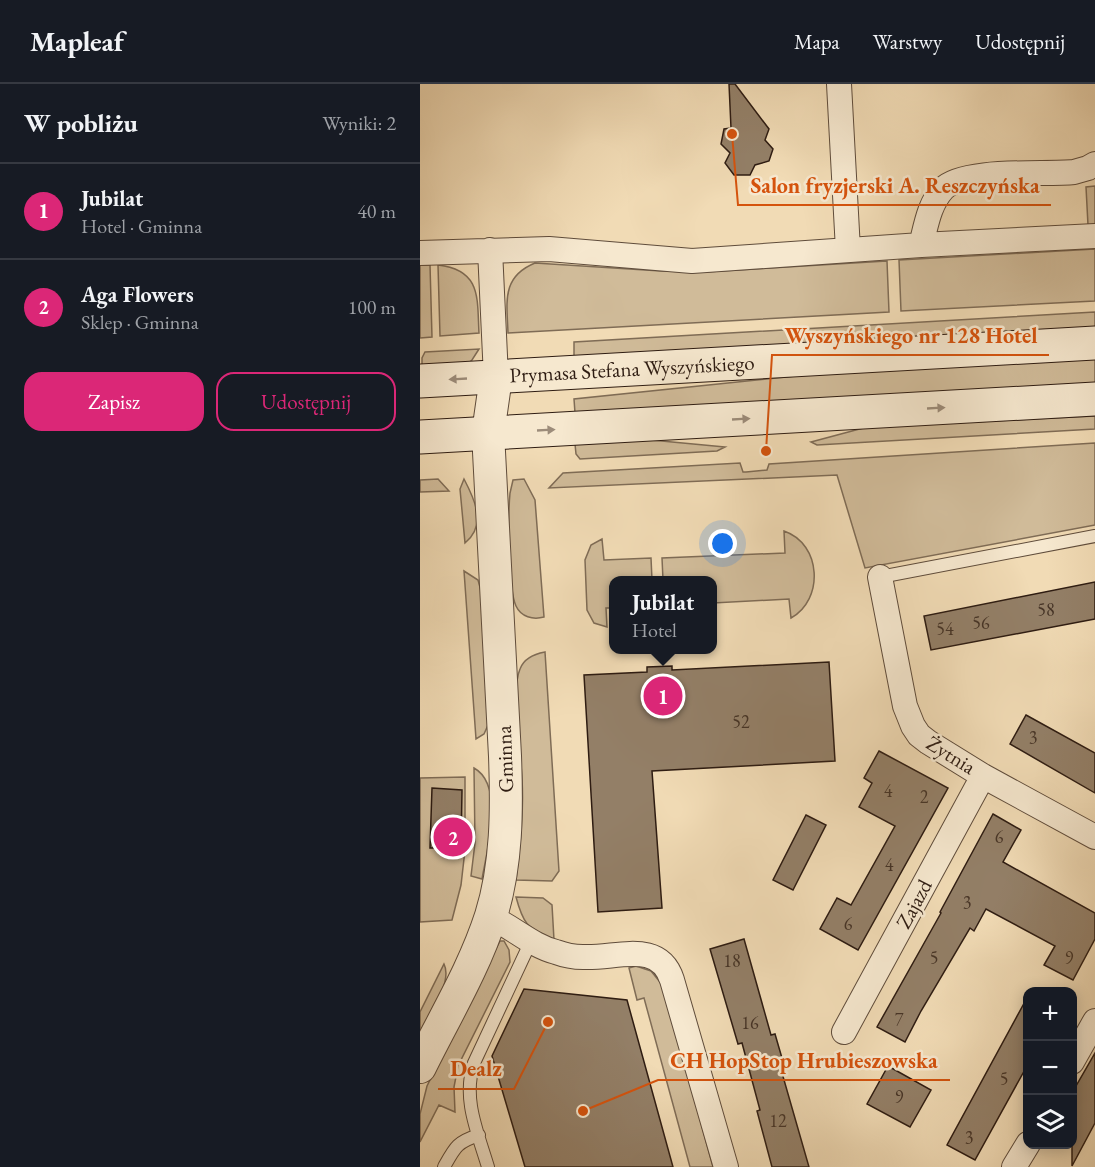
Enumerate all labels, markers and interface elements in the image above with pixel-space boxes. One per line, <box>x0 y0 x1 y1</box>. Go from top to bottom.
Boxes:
text: Mapleaf <box>30 23 124 59</box>
text: Mapa <box>794 28 840 55</box>
text: Warstwy <box>873 28 942 55</box>
text: Udostępnij <box>975 28 1065 55</box>
text: W pobliżu <box>24 106 138 140</box>
text: Wyniki: 2 <box>323 110 396 136</box>
callout: Salon fryzjerski A. Reszczyńska <box>738 165 1051 205</box>
text: Salon fryzjerski A. Reszczyńska <box>750 171 1040 200</box>
text: Jubilat <box>81 184 143 213</box>
text: 1 <box>38 198 49 224</box>
text: 40 m <box>357 198 396 224</box>
text: Hotel · Gminna <box>81 213 202 239</box>
text: Aga Flowers <box>81 280 194 309</box>
text: 2 <box>38 294 49 320</box>
text: 100 m <box>348 294 396 320</box>
text: Sklep · Gminna <box>81 309 199 335</box>
callout: Wyszyńskiego nr 128 Hotel <box>772 315 1049 355</box>
text: Wyszyńskiego nr 128 Hotel <box>784 321 1038 350</box>
street label: Prymasa Stefana Wyszyńskiego <box>509 349 755 388</box>
button: Zapisz <box>24 372 204 431</box>
button: Udostępnij <box>216 372 396 431</box>
one-way arrow <box>449 374 468 384</box>
one-way arrow <box>926 404 945 413</box>
one-way arrow <box>731 415 750 424</box>
one-way arrow <box>537 426 556 435</box>
your location <box>708 529 737 558</box>
popup <box>609 576 717 654</box>
text: Jubilat <box>632 588 694 617</box>
house number: 58 <box>1037 598 1055 621</box>
house number: 56 <box>972 611 990 634</box>
text: Hotel <box>632 617 677 643</box>
house number: 54 <box>936 617 954 640</box>
pin: 1 <box>644 674 682 718</box>
house number: 52 <box>732 710 750 733</box>
street label: Gminna <box>490 724 519 793</box>
house number: 3 <box>1029 726 1037 749</box>
street label: Żytnia <box>922 729 981 780</box>
house number: 4 <box>884 779 893 802</box>
house number: 2 <box>920 785 929 808</box>
pin: 2 <box>434 814 472 860</box>
house number: 6 <box>995 825 1004 848</box>
house number: 4 <box>885 853 894 876</box>
street label: Zajazd <box>889 874 938 933</box>
house number: 3 <box>963 891 971 914</box>
house number: 6 <box>844 912 853 935</box>
house number: 5 <box>930 946 938 969</box>
house number: 9 <box>1065 946 1074 969</box>
house number: 18 <box>723 949 741 972</box>
map controls <box>1023 987 1077 1149</box>
button: + <box>1023 987 1077 1041</box>
house number: 7 <box>895 1008 904 1031</box>
house number: 16 <box>741 1011 759 1034</box>
callout: CH HopStop Hrubieszowska <box>658 1040 950 1080</box>
button: − <box>1023 1041 1077 1095</box>
text: CH HopStop Hrubieszowska <box>670 1046 938 1075</box>
callout: Dealz <box>438 1049 514 1089</box>
text: Dealz <box>450 1054 502 1083</box>
house number: 5 <box>1000 1067 1008 1090</box>
house number: 9 <box>895 1085 904 1108</box>
button: layers <box>1023 1095 1077 1149</box>
house number: 12 <box>769 1109 787 1132</box>
house number: 3 <box>965 1126 973 1149</box>

